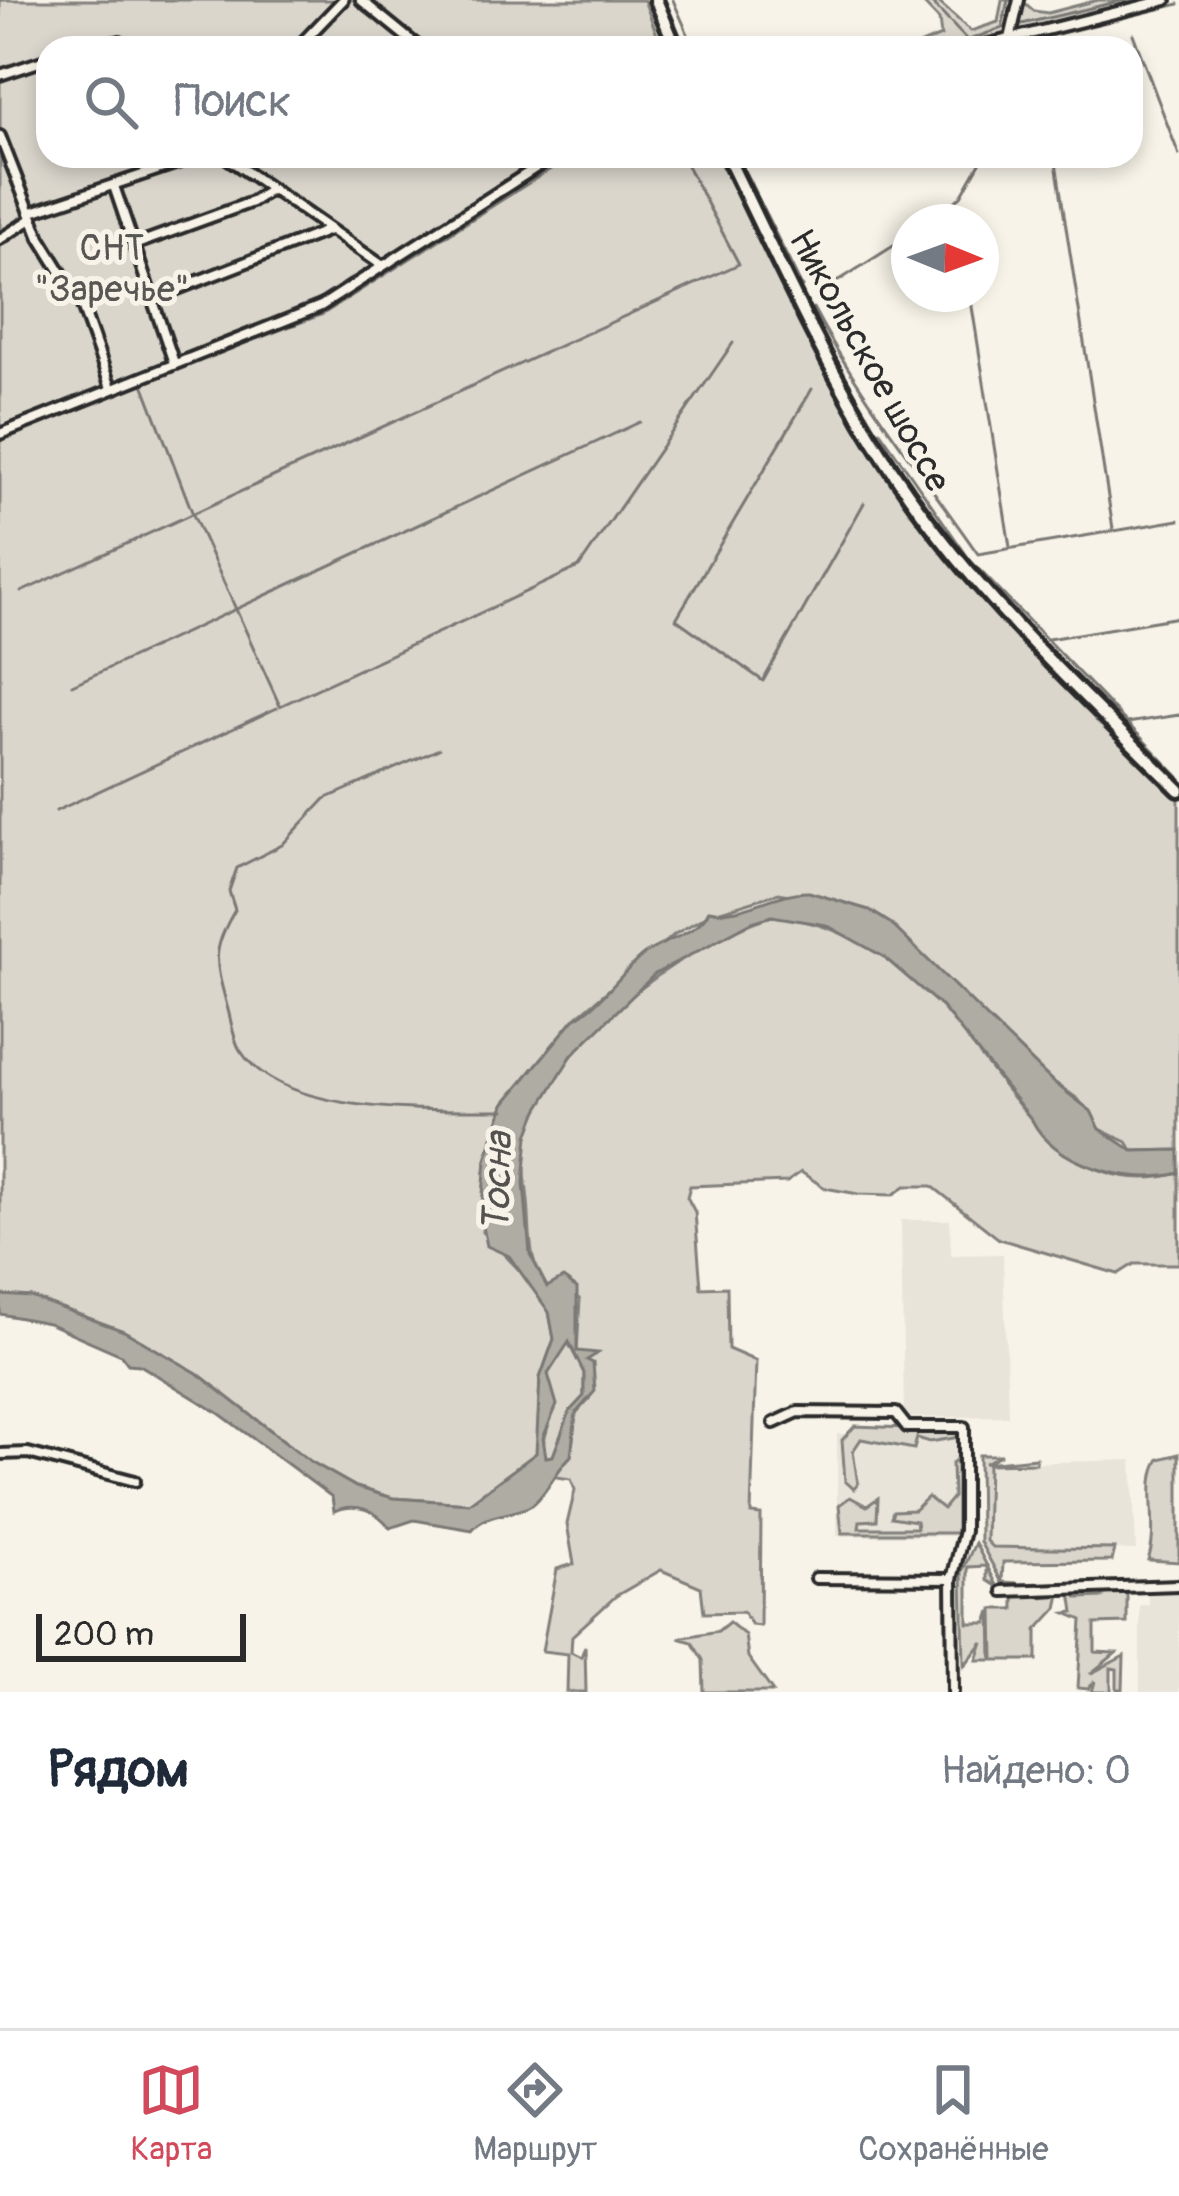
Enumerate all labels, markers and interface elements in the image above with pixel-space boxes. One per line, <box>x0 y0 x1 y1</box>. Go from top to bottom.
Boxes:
search box <box>36 36 1143 168</box>
icon: search <box>78 69 144 135</box>
text: Поиск <box>174 74 291 130</box>
north arrow <box>891 204 999 312</box>
street label: Никольское шоссе <box>779 222 961 500</box>
park label: СНТ "Заречье" <box>35 226 189 312</box>
water label: Тосна <box>471 1129 524 1233</box>
scale bar <box>36 1608 246 1661</box>
text: 200 m <box>54 1614 154 1655</box>
text: Рядом <box>48 1738 189 1802</box>
text: Найдено: 0 <box>941 1746 1131 1795</box>
tab: Карта <box>130 2057 212 2170</box>
tab: Маршрут <box>473 2057 597 2170</box>
tab: Сохранённые <box>858 2057 1049 2170</box>

